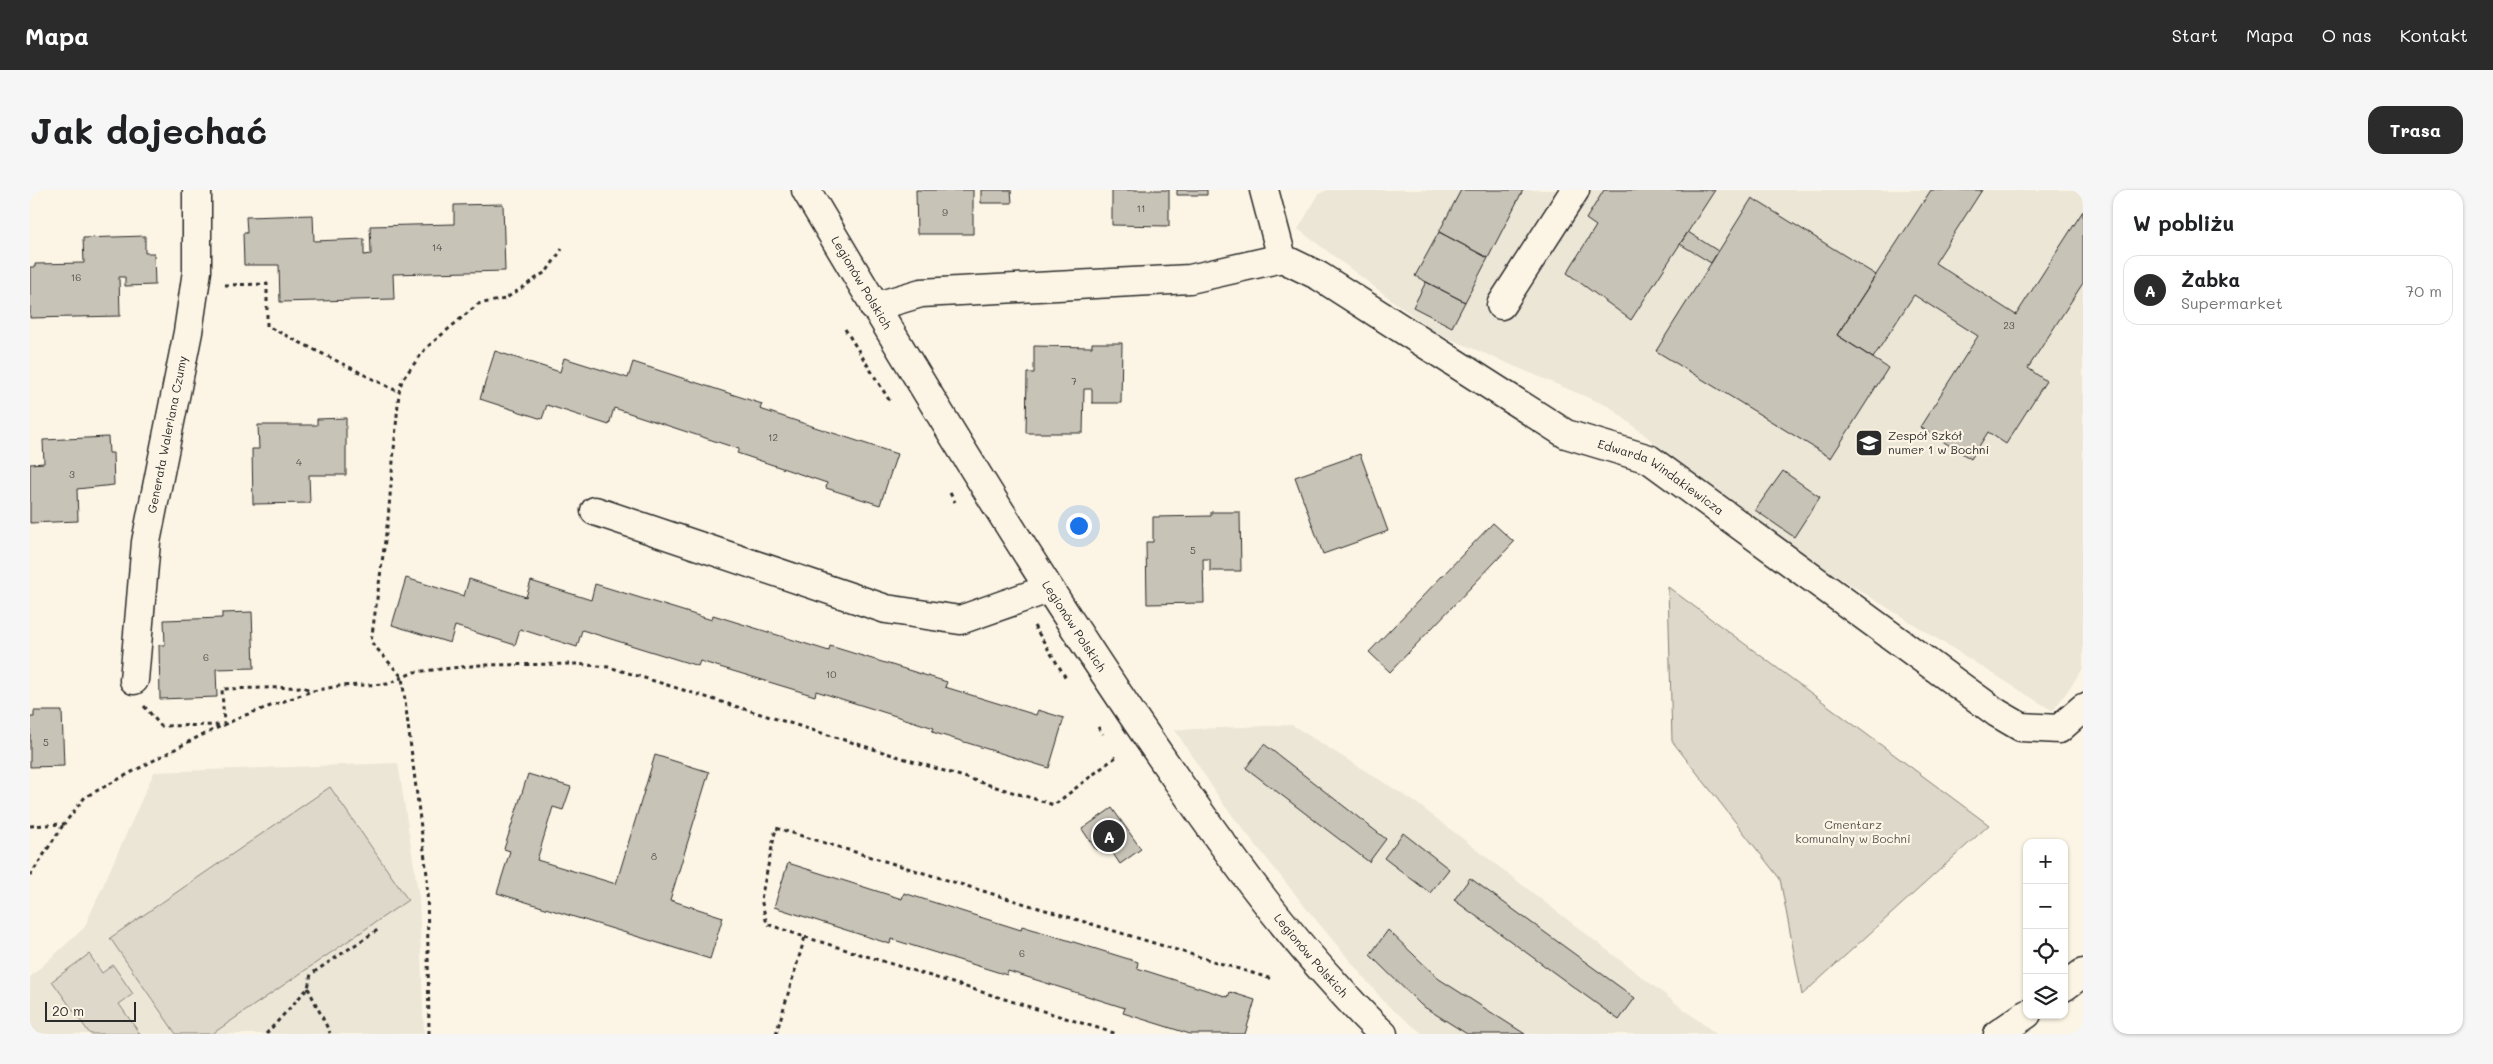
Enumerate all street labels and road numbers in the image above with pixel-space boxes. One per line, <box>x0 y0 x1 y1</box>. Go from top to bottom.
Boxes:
street label: Legionów Polskich <box>828 233 896 332</box>
street label: Generała Waleriana Czumy <box>143 354 190 515</box>
street label: Edwarda Windakiewicza <box>1596 435 1727 518</box>
street label: Legionów Polskich <box>1039 577 1110 675</box>
street label: Legionów Polskich <box>1271 910 1352 1001</box>

